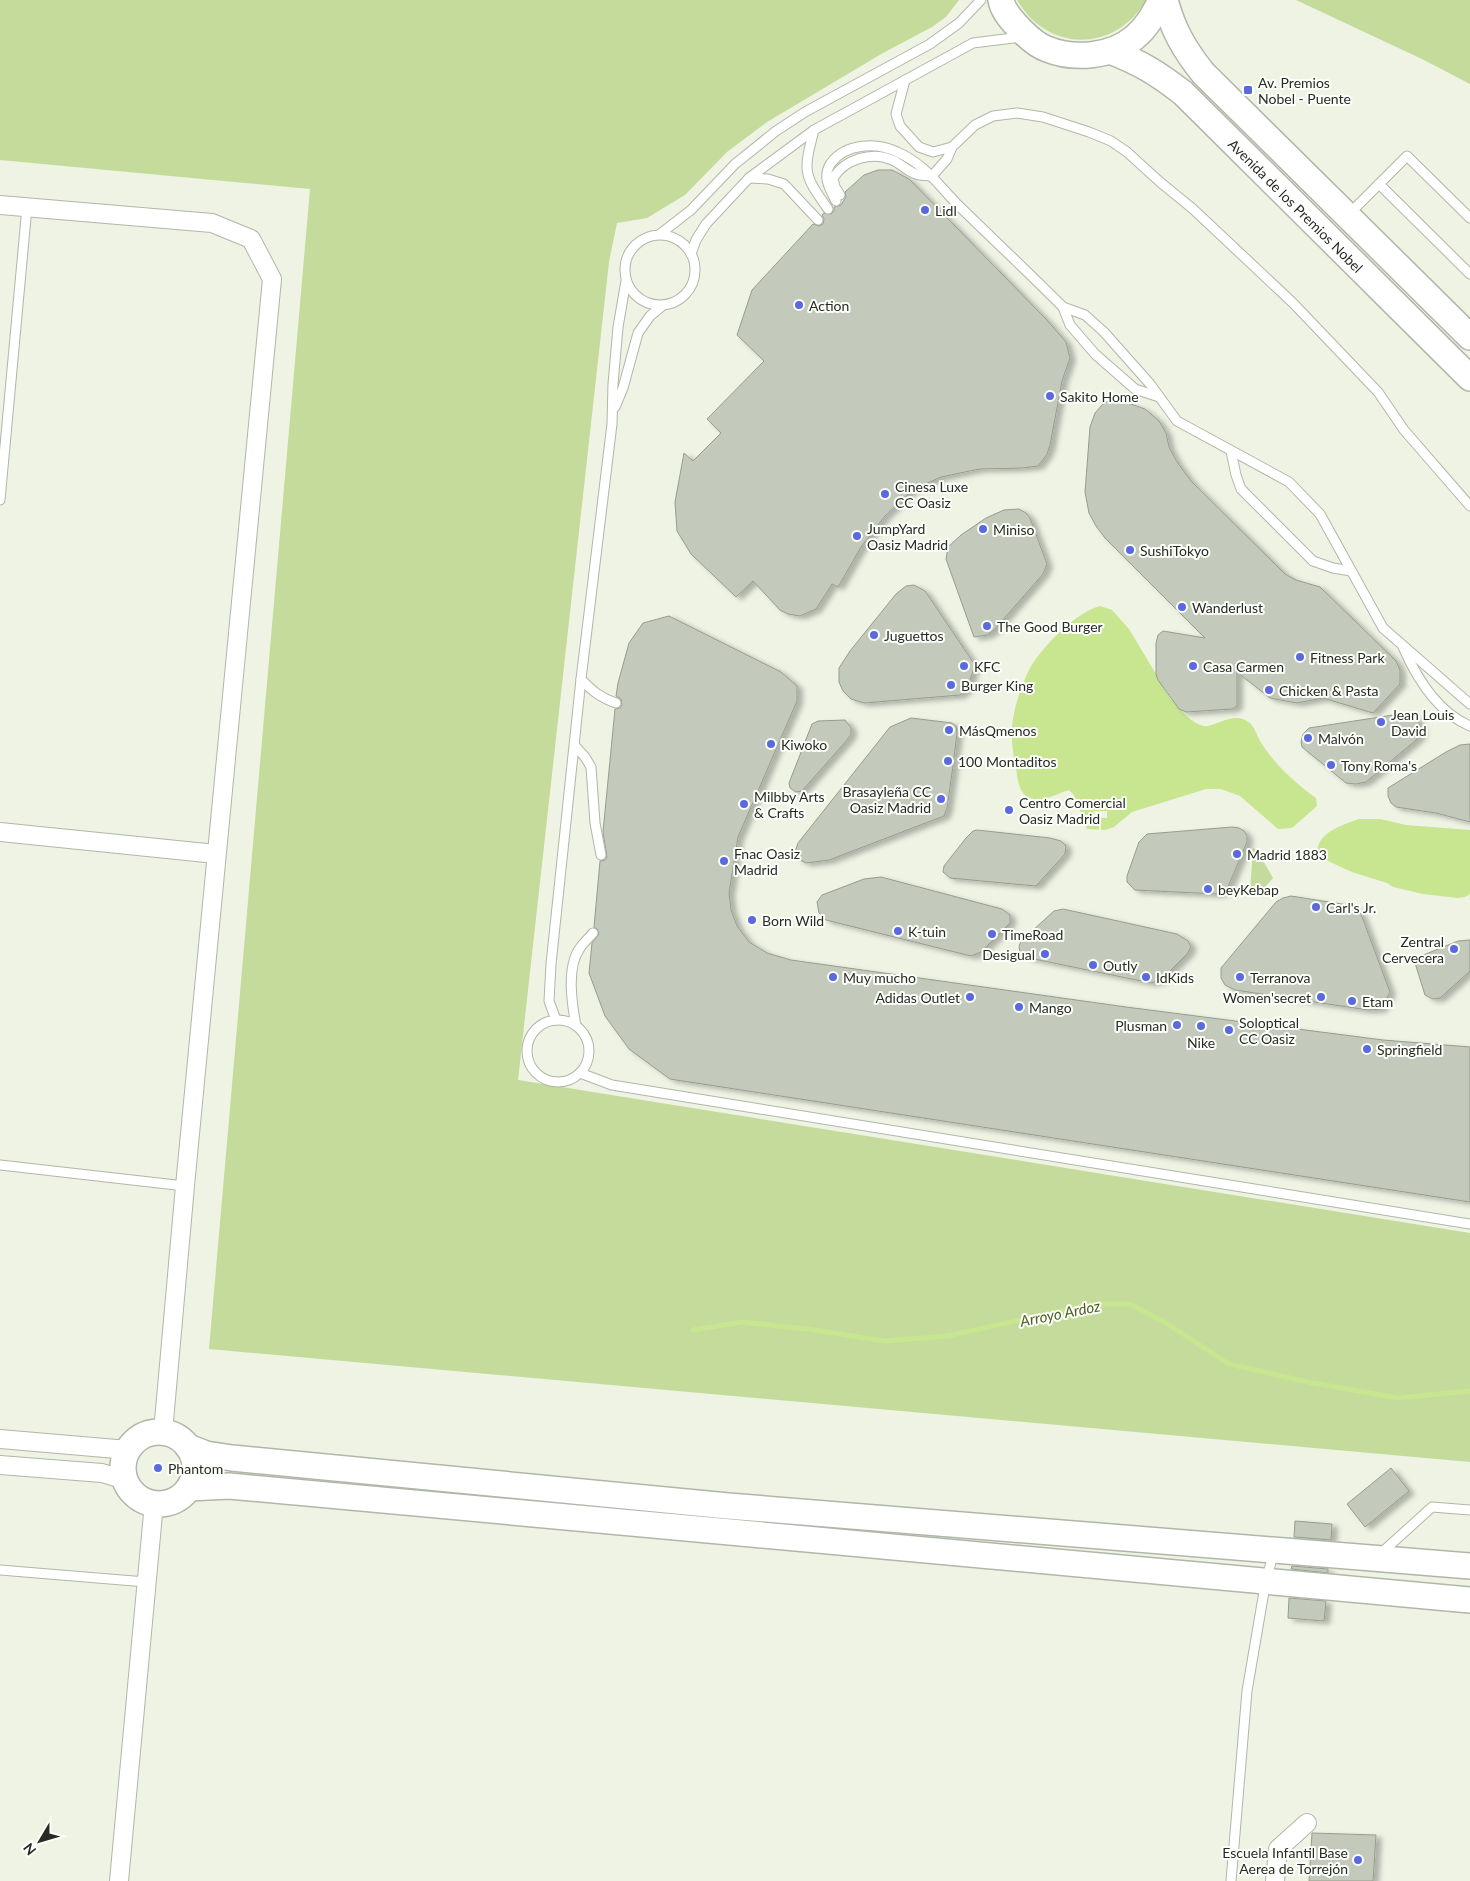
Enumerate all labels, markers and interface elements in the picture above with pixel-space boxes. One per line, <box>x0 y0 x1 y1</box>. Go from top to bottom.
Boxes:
place label: Av. Premios Nobel - Puente <box>1258 74 1351 107</box>
marker: Av. Premios Nobel - Puente <box>1242 84 1254 96</box>
street label: Avenida de los Premios Nobel <box>1225 135 1367 276</box>
place label: Lidl <box>935 202 957 219</box>
marker: Lidl <box>919 204 931 216</box>
place label: Action <box>809 297 849 314</box>
marker: Action <box>793 299 805 311</box>
place label: Sakito Home <box>1060 388 1139 405</box>
marker: Sakito Home <box>1044 390 1056 402</box>
place label: Cinesa Luxe CC Oasiz <box>895 478 968 511</box>
marker: Cinesa Luxe CC Oasiz <box>879 488 891 500</box>
place label: JumpYard Oasiz Madrid <box>867 520 948 553</box>
place label: Miniso <box>993 521 1034 538</box>
marker: Miniso <box>977 523 989 535</box>
marker: JumpYard Oasiz Madrid <box>851 530 863 542</box>
place label: SushiTokyo <box>1140 542 1209 559</box>
marker: SushiTokyo <box>1124 544 1136 556</box>
place label: Wanderlust <box>1192 599 1263 616</box>
marker: Wanderlust <box>1176 601 1188 613</box>
place label: The Good Burger <box>997 618 1103 635</box>
marker: The Good Burger <box>981 620 993 632</box>
place label: Juguettos <box>884 627 943 644</box>
marker: Juguettos <box>868 629 880 641</box>
place label: Fitness Park <box>1310 649 1385 666</box>
marker: Fitness Park <box>1294 651 1306 663</box>
place label: KFC <box>974 658 1001 675</box>
place label: Casa Carmen <box>1203 658 1284 675</box>
marker: KFC <box>958 660 970 672</box>
marker: Casa Carmen <box>1187 660 1199 672</box>
place label: Burger King <box>961 677 1033 694</box>
marker: Burger King <box>945 679 957 691</box>
place label: Chicken & Pasta <box>1279 682 1378 699</box>
marker: Chicken & Pasta <box>1263 684 1275 696</box>
place label: Jean Louis David <box>1391 706 1454 739</box>
marker: Jean Louis David <box>1375 716 1387 728</box>
place label: MásQmenos <box>959 722 1036 739</box>
marker: MásQmenos <box>943 724 955 736</box>
place label: Malvón <box>1318 730 1364 747</box>
marker: Malvón <box>1302 732 1314 744</box>
place label: Kiwoko <box>781 736 827 753</box>
marker: Kiwoko <box>765 738 777 750</box>
place label: 100 Montaditos <box>958 753 1057 770</box>
marker: 100 Montaditos <box>942 755 954 767</box>
place label: Tony Roma's <box>1341 757 1417 774</box>
marker: Tony Roma's <box>1325 759 1337 771</box>
place label: Brasayleña CC Oasiz Madrid <box>843 783 932 816</box>
place label: Milbby Arts & Crafts <box>754 788 825 821</box>
marker: Brasayleña CC Oasiz Madrid <box>935 793 947 805</box>
place label: Centro Comercial Oasiz Madrid <box>1019 794 1126 827</box>
marker: Milbby Arts & Crafts <box>738 798 750 810</box>
marker: Centro Comercial Oasiz Madrid <box>1003 804 1015 816</box>
place label: Fnac Oasiz Madrid <box>734 845 800 878</box>
place label: Madrid 1883 <box>1247 846 1327 863</box>
marker: Madrid 1883 <box>1231 848 1243 860</box>
marker: Fnac Oasiz Madrid <box>718 855 730 867</box>
place label: beyKebap <box>1218 881 1279 898</box>
marker: beyKebap <box>1202 883 1214 895</box>
place label: Carl's Jr. <box>1326 899 1376 916</box>
marker: Carl's Jr. <box>1310 901 1322 913</box>
place label: Born Wild <box>762 912 824 929</box>
marker: Born Wild <box>746 914 758 926</box>
place label: K-tuin <box>908 923 946 940</box>
marker: K-tuin <box>892 925 904 937</box>
place label: TimeRoad <box>1002 926 1063 943</box>
marker: TimeRoad <box>986 928 998 940</box>
place label: Zentral Cervecera <box>1382 933 1444 966</box>
marker: Zentral Cervecera <box>1448 943 1460 955</box>
place label: Desigual <box>982 946 1035 963</box>
marker: Desigual <box>1039 948 1051 960</box>
place label: Outly <box>1103 957 1138 974</box>
marker: Outly <box>1087 959 1099 971</box>
place label: Muy mucho <box>843 969 916 986</box>
place label: IdKids <box>1156 969 1194 986</box>
place label: Terranova <box>1250 969 1311 986</box>
marker: Muy mucho <box>827 971 839 983</box>
marker: IdKids <box>1140 971 1152 983</box>
marker: Terranova <box>1234 971 1246 983</box>
place label: Adidas Outlet <box>875 989 960 1006</box>
place label: Women'secret <box>1223 989 1311 1006</box>
marker: Adidas Outlet <box>964 991 976 1003</box>
marker: Women'secret <box>1315 991 1327 1003</box>
place label: Etam <box>1362 993 1393 1010</box>
marker: Etam <box>1346 995 1358 1007</box>
place label: Mango <box>1029 999 1072 1016</box>
marker: Mango <box>1013 1001 1025 1013</box>
place label: Soloptical CC Oasiz <box>1239 1014 1299 1047</box>
place label: Plusman <box>1115 1017 1167 1034</box>
marker: Plusman <box>1171 1019 1183 1031</box>
marker: Nike <box>1195 1020 1207 1032</box>
marker: Soloptical CC Oasiz <box>1223 1024 1235 1036</box>
place label: Nike <box>1187 1034 1215 1051</box>
place label: Springfield <box>1377 1041 1442 1058</box>
marker: Springfield <box>1361 1043 1373 1055</box>
water label: Arroyo Ardoz <box>1017 1296 1102 1330</box>
place label: Phantom <box>168 1460 223 1477</box>
marker: Phantom <box>152 1462 164 1474</box>
north arrow <box>15 1816 65 1866</box>
text: N <box>19 1840 39 1859</box>
place label: Escuela Infantil Base Aerea de Torrejón <box>1222 1844 1348 1877</box>
marker: Escuela Infantil Base Aerea de Torrejón <box>1352 1854 1364 1866</box>

